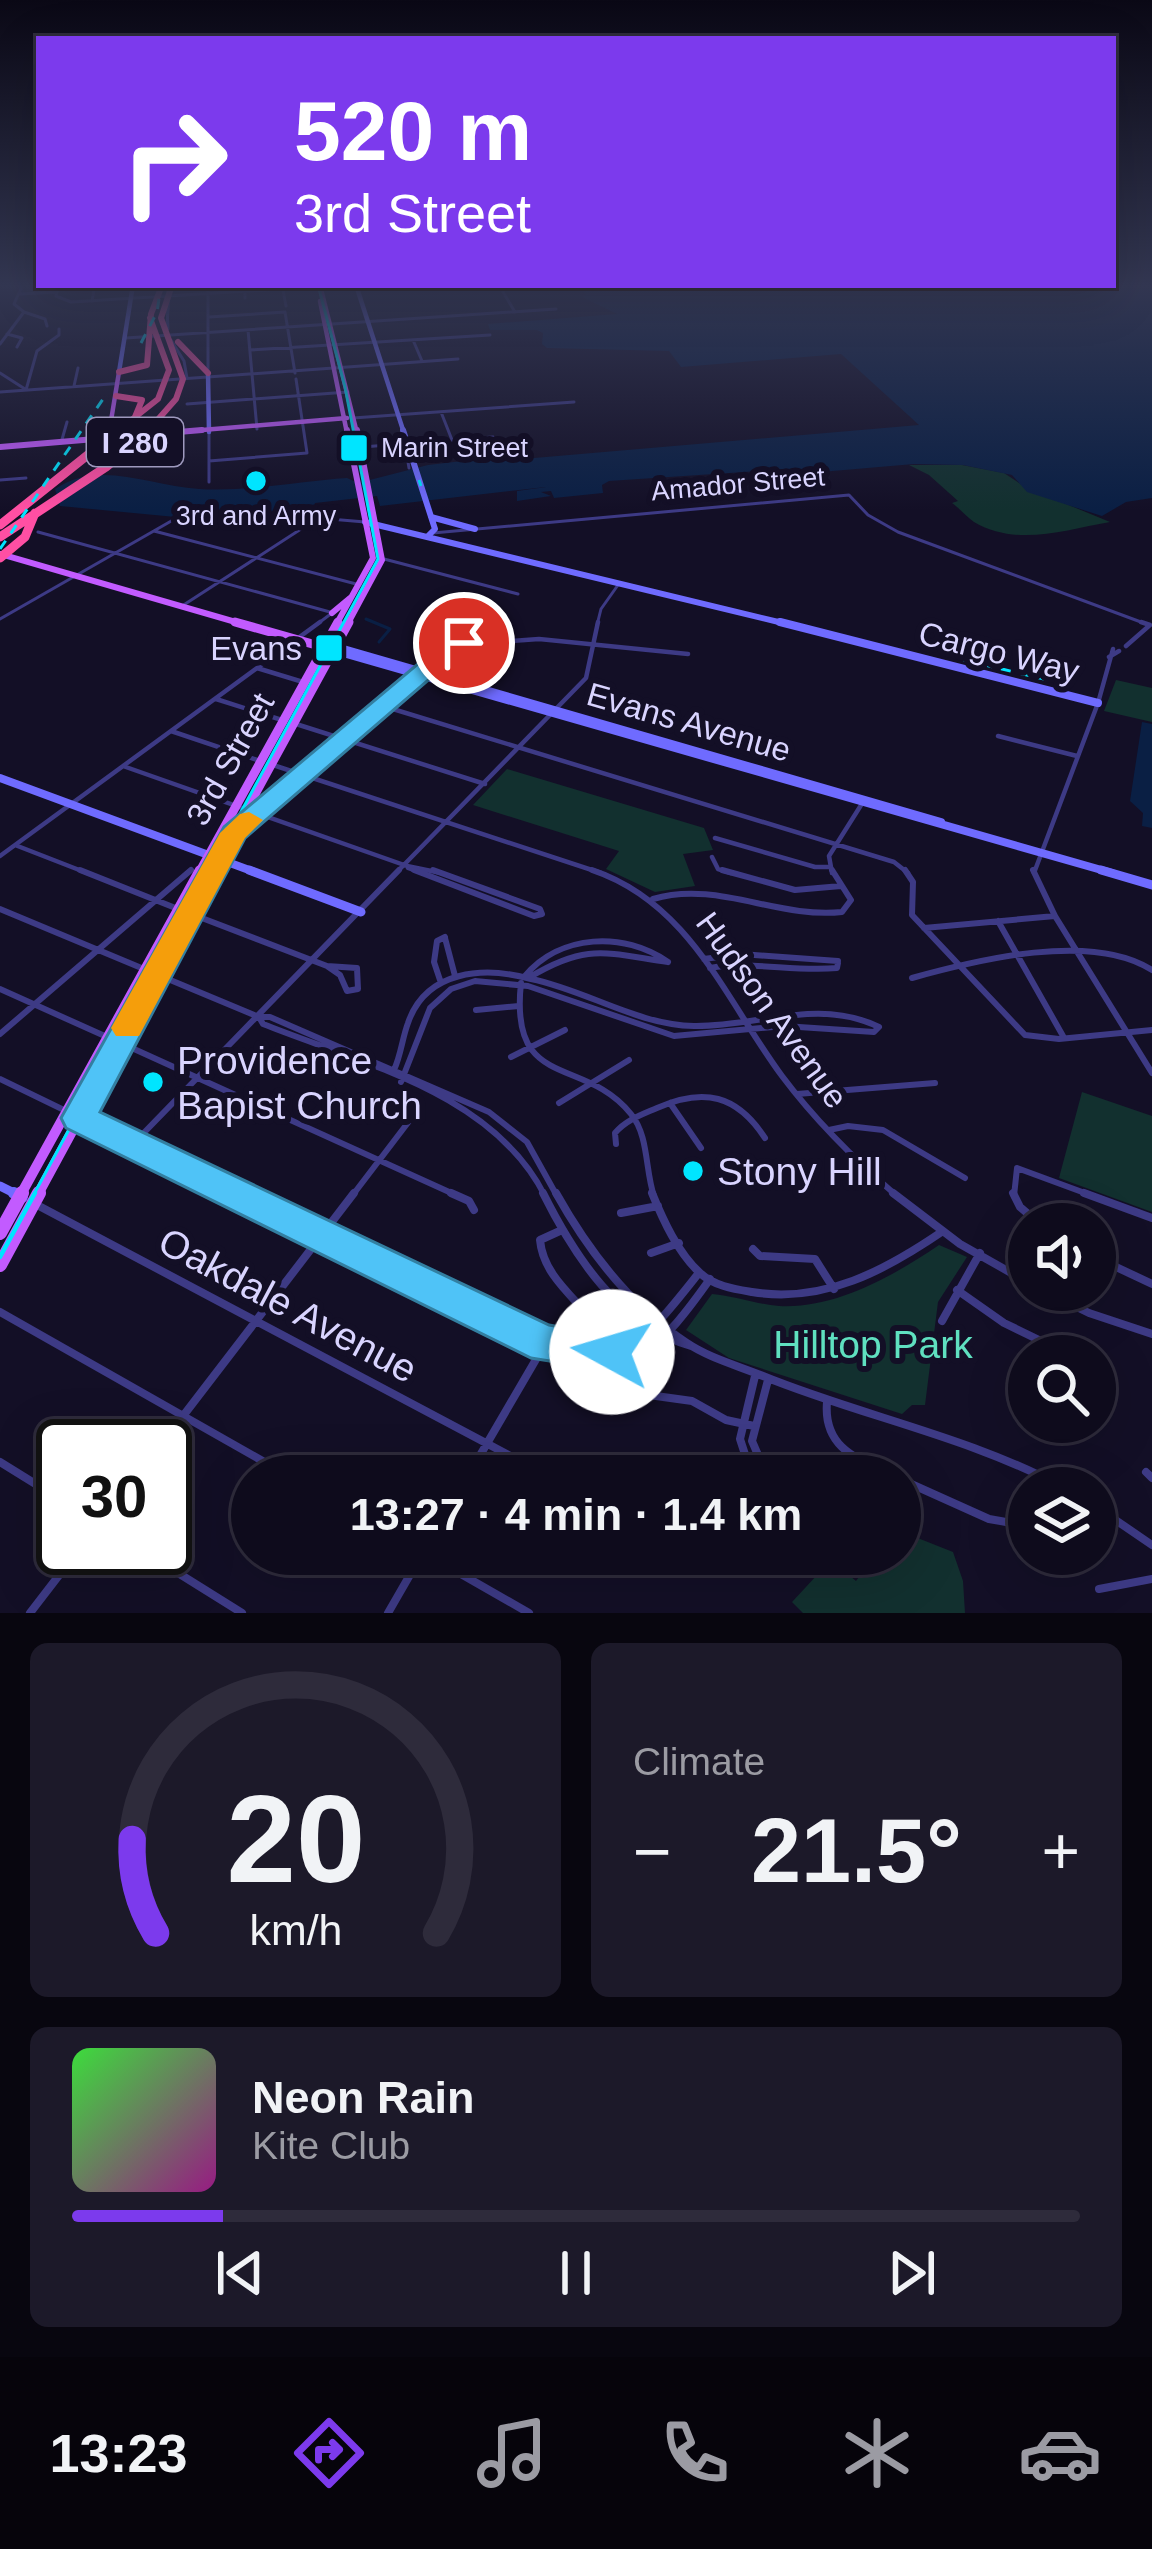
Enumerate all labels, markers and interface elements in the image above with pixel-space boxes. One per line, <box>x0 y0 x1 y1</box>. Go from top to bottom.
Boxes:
icon: right <box>96 84 252 240</box>
text: 520 m <box>294 84 532 178</box>
text: 3rd Street <box>294 183 531 243</box>
road number: I 280 <box>87 418 183 466</box>
marker: Marin Street <box>338 432 370 464</box>
place label: Marin Street <box>381 433 529 463</box>
street label: Amador Street <box>650 461 827 507</box>
marker: 3rd and Army <box>243 468 269 494</box>
place label: 3rd and Army <box>176 501 337 531</box>
pin <box>413 592 515 694</box>
icon: arrive <box>431 610 497 676</box>
street label: Cargo Way <box>915 614 1083 690</box>
place label: Evans <box>210 630 302 667</box>
marker: Evans <box>313 632 345 664</box>
street label: Evans Avenue <box>583 675 795 769</box>
street label: 3rd Street <box>179 687 281 831</box>
street label: Hudson Avenue <box>689 905 855 1115</box>
place label: Providence Bapist Church <box>177 1039 422 1127</box>
marker: Providence Bapist Church <box>140 1069 166 1095</box>
place label: Stony Hill <box>717 1150 882 1193</box>
marker: Stony Hill <box>680 1158 706 1184</box>
map controls <box>1008 1203 1116 1575</box>
button: sound <box>1008 1203 1116 1311</box>
street label: Oakdale Avenue <box>152 1219 424 1391</box>
position arrow <box>549 1289 675 1415</box>
park label: Hilltop Park <box>773 1323 973 1366</box>
button: search <box>1008 1335 1116 1443</box>
speed limit sign: 30 <box>36 1419 192 1575</box>
button: layers <box>1008 1467 1116 1575</box>
text: 13:27 · 4 min · 1.4 km <box>350 1489 802 1540</box>
text: Climate <box>633 1740 765 1783</box>
text: 20 <box>226 1769 365 1908</box>
text: 21.5° <box>751 1801 962 1901</box>
text: − <box>633 1814 672 1888</box>
text: + <box>1041 1814 1080 1888</box>
text: km/h <box>249 1906 342 1954</box>
text: Neon Rain <box>252 2072 475 2123</box>
text: Kite Club <box>252 2124 410 2167</box>
icon: previous <box>207 2240 273 2306</box>
icon: pause <box>543 2240 609 2306</box>
icon: next <box>879 2240 945 2306</box>
icon: directions <box>287 2411 371 2495</box>
icon: music <box>470 2411 554 2495</box>
icon: phone <box>653 2411 737 2495</box>
icon: climate <box>835 2411 919 2495</box>
icon: car <box>1018 2411 1102 2495</box>
text: 13:23 <box>49 2423 188 2483</box>

